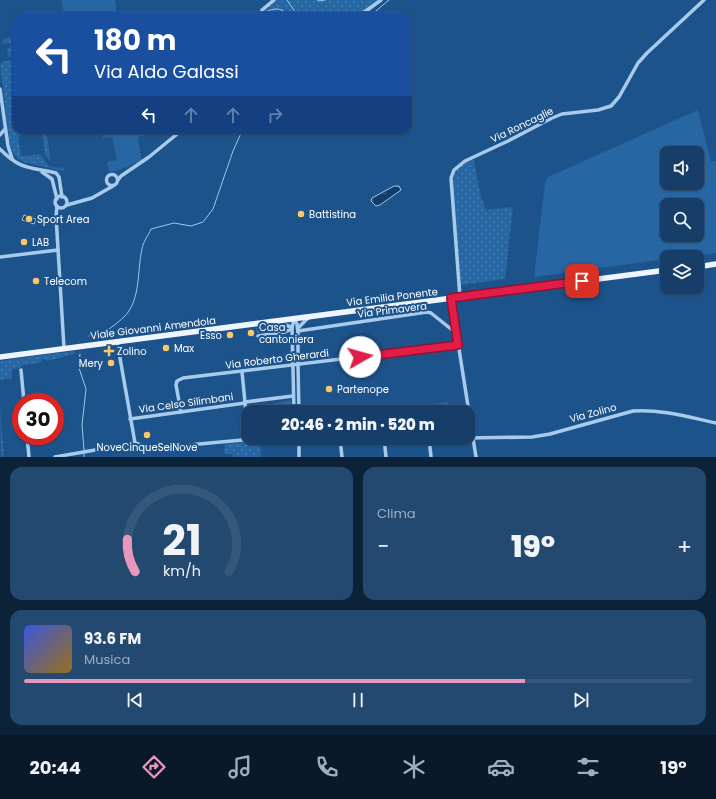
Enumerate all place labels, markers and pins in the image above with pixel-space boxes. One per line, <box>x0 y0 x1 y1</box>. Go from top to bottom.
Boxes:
place label: Battistina <box>309 207 356 222</box>
marker: Battistina <box>296 209 306 219</box>
place label: Sport Area <box>37 212 90 227</box>
marker: Sport Area <box>24 214 34 224</box>
place label: LAB <box>32 235 49 250</box>
marker: LAB <box>19 237 29 247</box>
pin <box>565 264 599 298</box>
place label: Telecom <box>44 274 87 289</box>
marker: Telecom <box>31 276 41 286</box>
place label: Casa cantoniera <box>259 320 314 347</box>
place label: Esso <box>200 328 222 343</box>
marker: Casa cantoniera <box>246 328 256 338</box>
marker: Esso <box>225 330 235 340</box>
place label: Max <box>174 341 194 356</box>
marker: Max <box>161 343 171 353</box>
place label: Zolino <box>117 344 147 359</box>
marker: Zolino <box>104 346 114 356</box>
place label: Mery <box>79 356 103 371</box>
marker: Mery <box>106 358 116 368</box>
place label: Partenope <box>337 382 389 397</box>
marker: Partenope <box>324 384 334 394</box>
marker: NoveCinqueSeiNove <box>142 430 152 440</box>
place label: NoveCinqueSeiNove <box>97 440 197 455</box>

